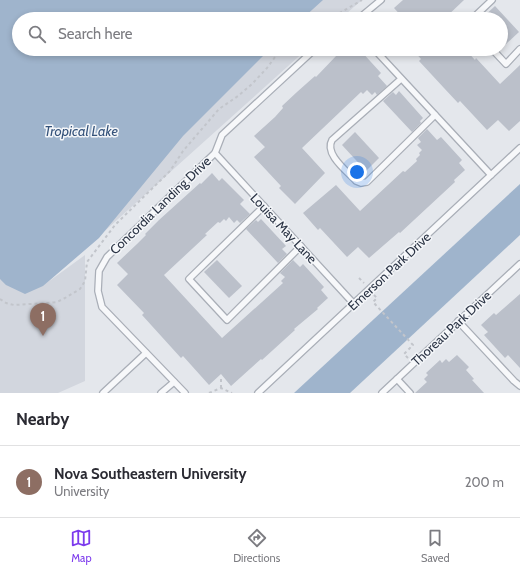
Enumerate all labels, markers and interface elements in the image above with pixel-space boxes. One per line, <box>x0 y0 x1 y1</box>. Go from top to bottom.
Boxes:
search box <box>12 12 508 56</box>
icon: search <box>26 23 48 45</box>
text: Search here <box>58 25 133 43</box>
water label: Tropical Lake <box>44 122 118 140</box>
street label: Concordia Landing Drive <box>106 152 214 257</box>
your location <box>347 162 367 182</box>
street label: Louisa May Lane <box>247 190 321 267</box>
street label: Emerson Park Drive <box>344 228 434 314</box>
street label: Thoreau Park Drive <box>408 287 494 369</box>
pin: 1 <box>30 303 56 336</box>
text: Nearby <box>16 409 69 429</box>
text: Nova Southeastern University <box>54 465 247 483</box>
text: 1 <box>27 474 31 490</box>
text: 200 m <box>465 474 504 490</box>
text: University <box>54 483 109 499</box>
tab: Map <box>70 527 92 565</box>
tab: Directions <box>233 527 280 565</box>
tab: Saved <box>421 527 450 565</box>

